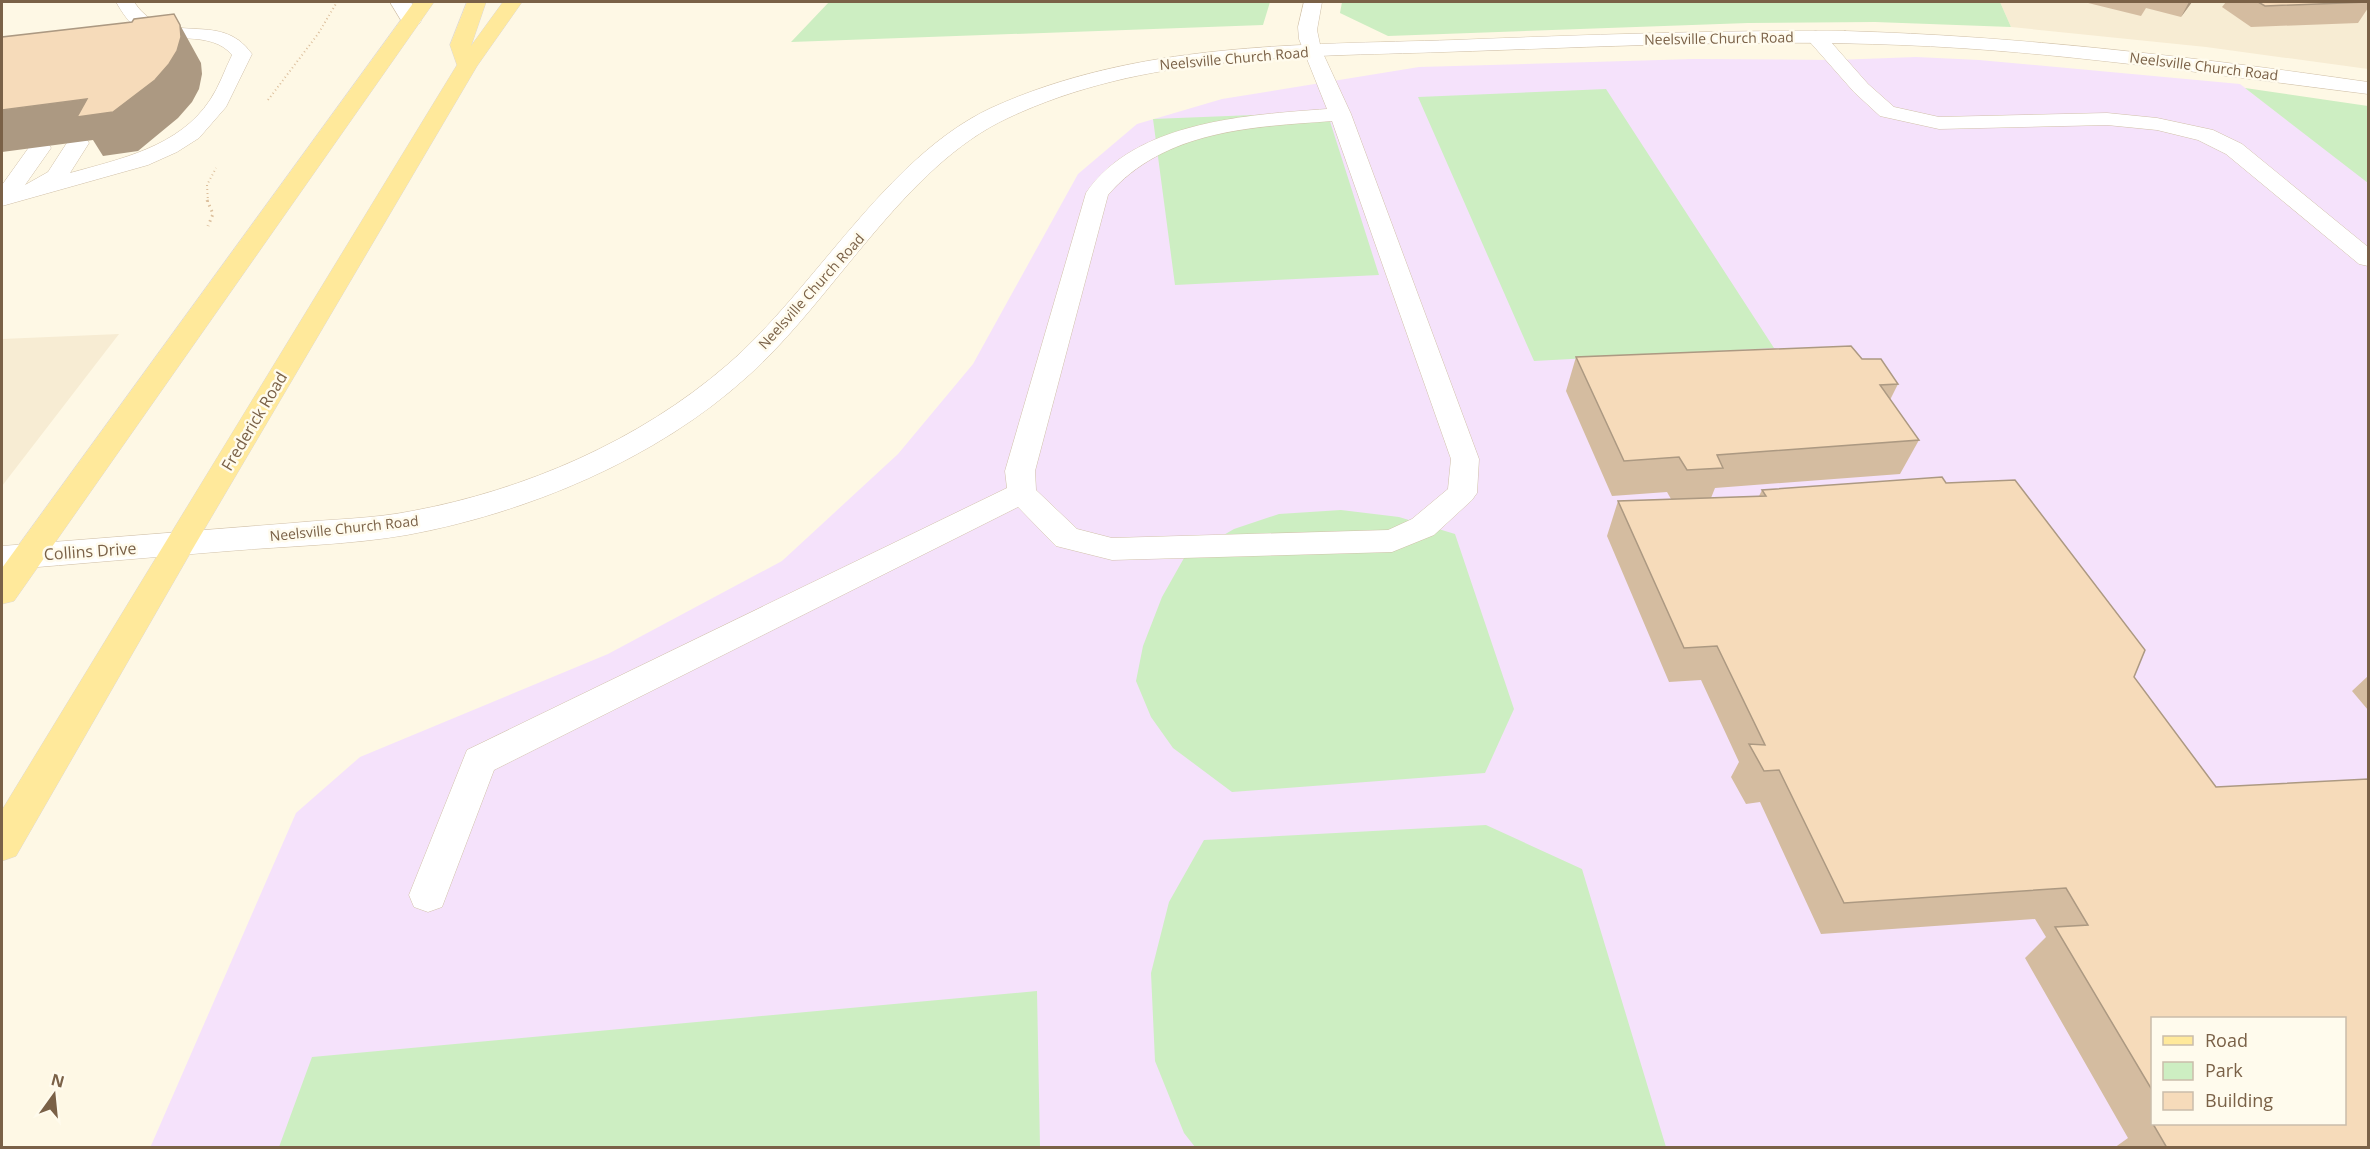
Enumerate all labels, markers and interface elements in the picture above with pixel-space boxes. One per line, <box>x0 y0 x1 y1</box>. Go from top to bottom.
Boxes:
street label: Neelsville Church Road <box>1644 27 1794 49</box>
street label: Neelsville Church Road <box>1159 42 1309 74</box>
street label: Neelsville Church Road <box>2129 47 2279 85</box>
street label: Neelsville Church Road <box>754 229 868 353</box>
street label: Frederick Road <box>216 368 292 474</box>
street label: Neelsville Church Road <box>269 511 419 545</box>
street label: Collins Drive <box>43 537 137 565</box>
legend <box>2151 1017 2346 1125</box>
text: Road <box>2205 1028 2248 1052</box>
text: Park <box>2205 1058 2243 1082</box>
north arrow <box>24 1065 84 1125</box>
text: N <box>49 1068 67 1093</box>
text: Building <box>2205 1088 2273 1112</box>

